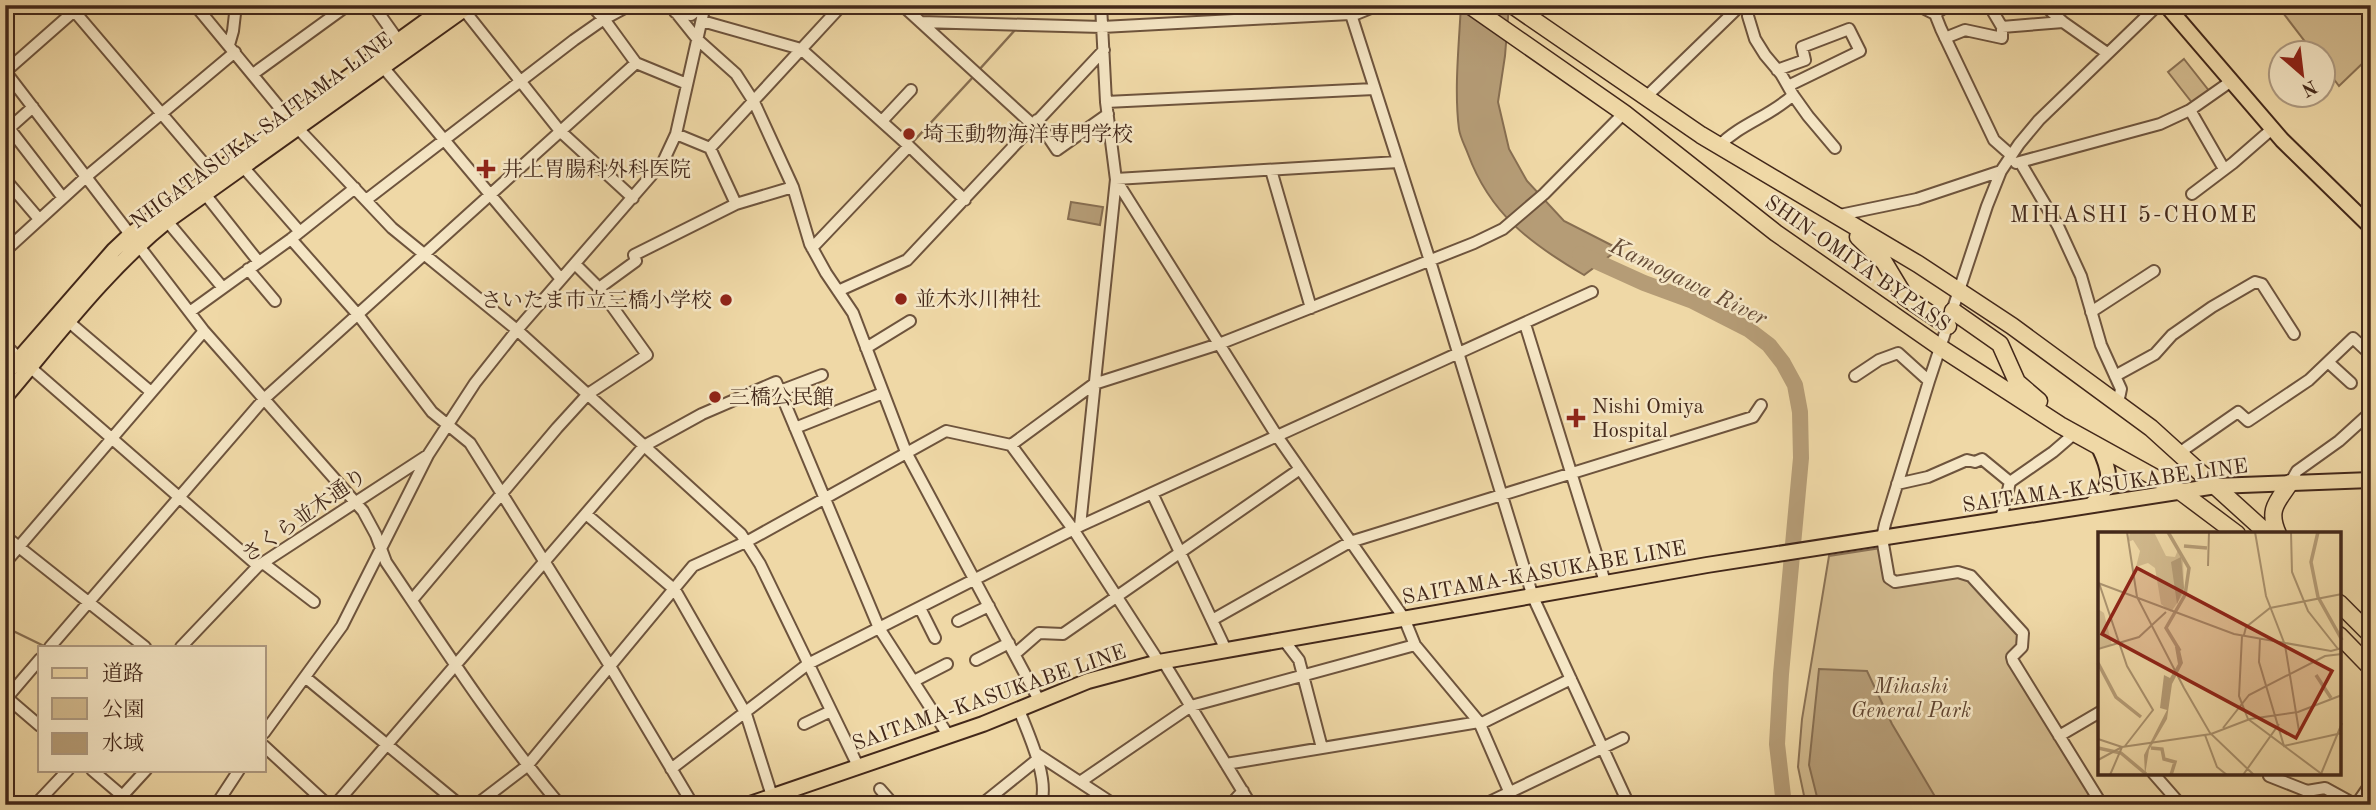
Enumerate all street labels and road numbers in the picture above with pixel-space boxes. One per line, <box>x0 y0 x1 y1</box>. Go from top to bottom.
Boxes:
street label: NIIGATASUKA-SAITAMA LINE <box>127 29 397 233</box>
street label: SHIN-OMIYA BYPASS <box>1761 192 1954 336</box>
street label: SAITAMA-KASUKABE LINE <box>1961 456 2249 517</box>
street label: さくら並木通り <box>237 464 371 567</box>
street label: SAITAMA-KASUKABE LINE <box>1401 538 1688 609</box>
street label: SAITAMA-KASUKABE LINE <box>850 642 1129 755</box>

